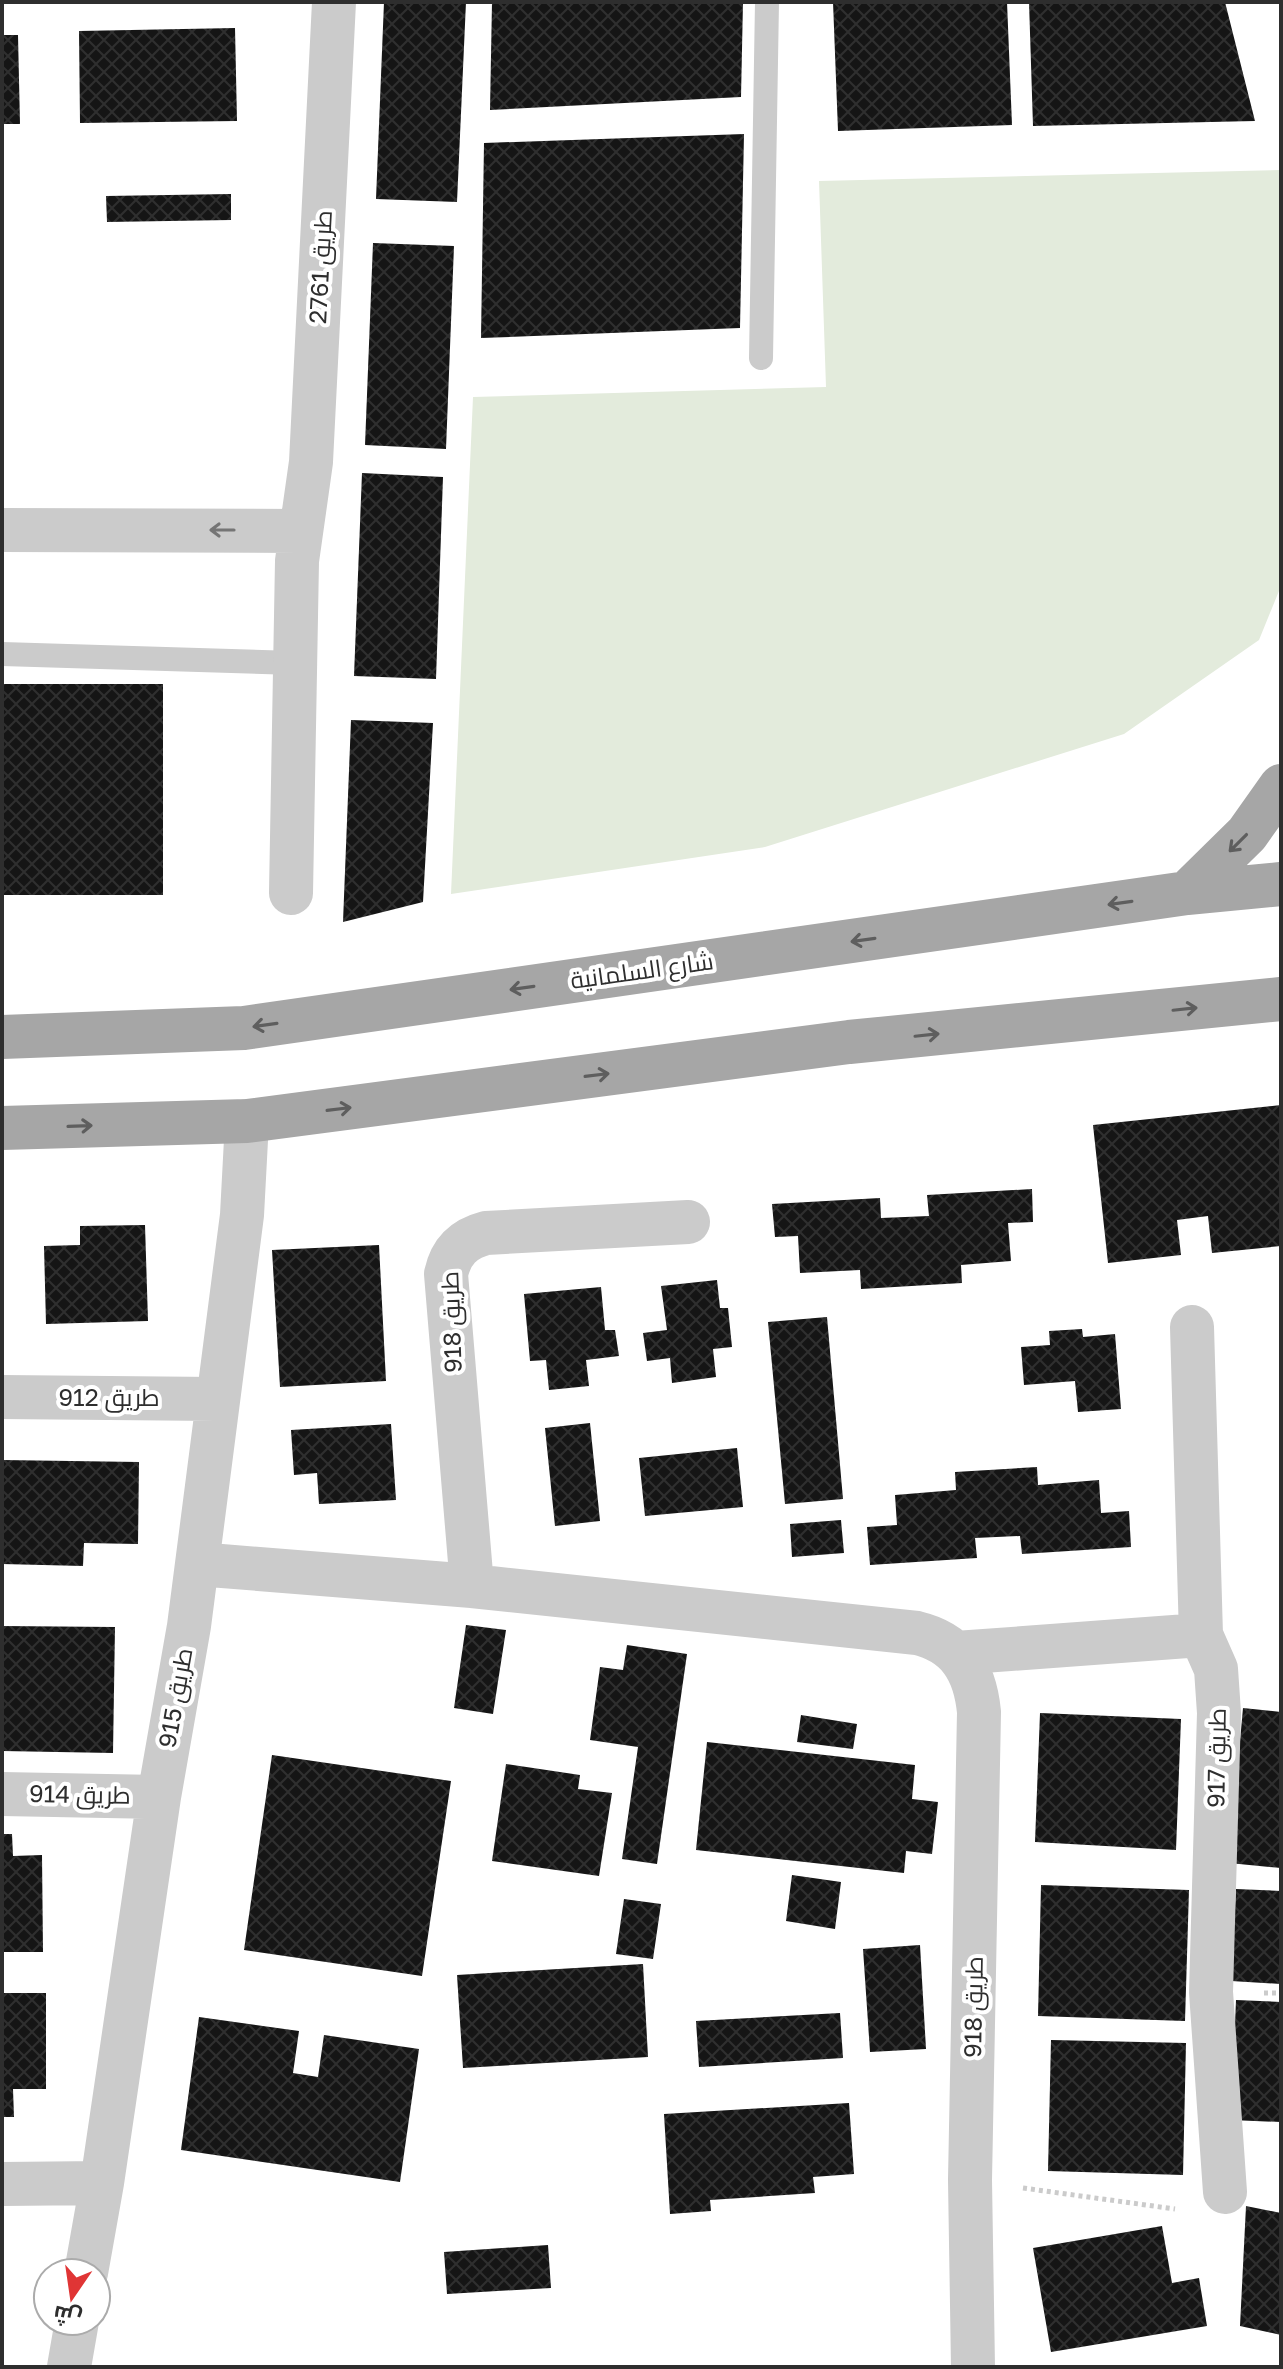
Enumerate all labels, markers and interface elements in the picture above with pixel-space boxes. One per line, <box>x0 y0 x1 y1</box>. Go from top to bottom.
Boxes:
street label: طريق 2761 <box>302 209 339 325</box>
one-way arrow <box>209 522 236 538</box>
one-way arrow <box>1229 833 1248 852</box>
one-way arrow <box>1108 896 1133 911</box>
one-way arrow <box>851 933 876 948</box>
street label: شارع السلمانية <box>568 945 716 997</box>
one-way arrow <box>510 981 535 996</box>
one-way arrow <box>1171 1001 1198 1016</box>
one-way arrow <box>253 1018 278 1033</box>
one-way arrow <box>913 1027 940 1042</box>
one-way arrow <box>584 1067 609 1082</box>
one-way arrow <box>326 1101 351 1116</box>
one-way arrow <box>66 1118 93 1133</box>
street label: طريق 918 <box>434 1271 469 1373</box>
street label: طريق 912 <box>59 1382 159 1413</box>
street label: طريق 915 <box>151 1646 200 1750</box>
street label: طريق 917 <box>1200 1708 1233 1808</box>
street label: طريق 914 <box>29 1778 131 1811</box>
street label: طريق 918 <box>957 1956 990 2058</box>
north arrow <box>32 2257 112 2337</box>
text: ش <box>51 2300 84 2333</box>

